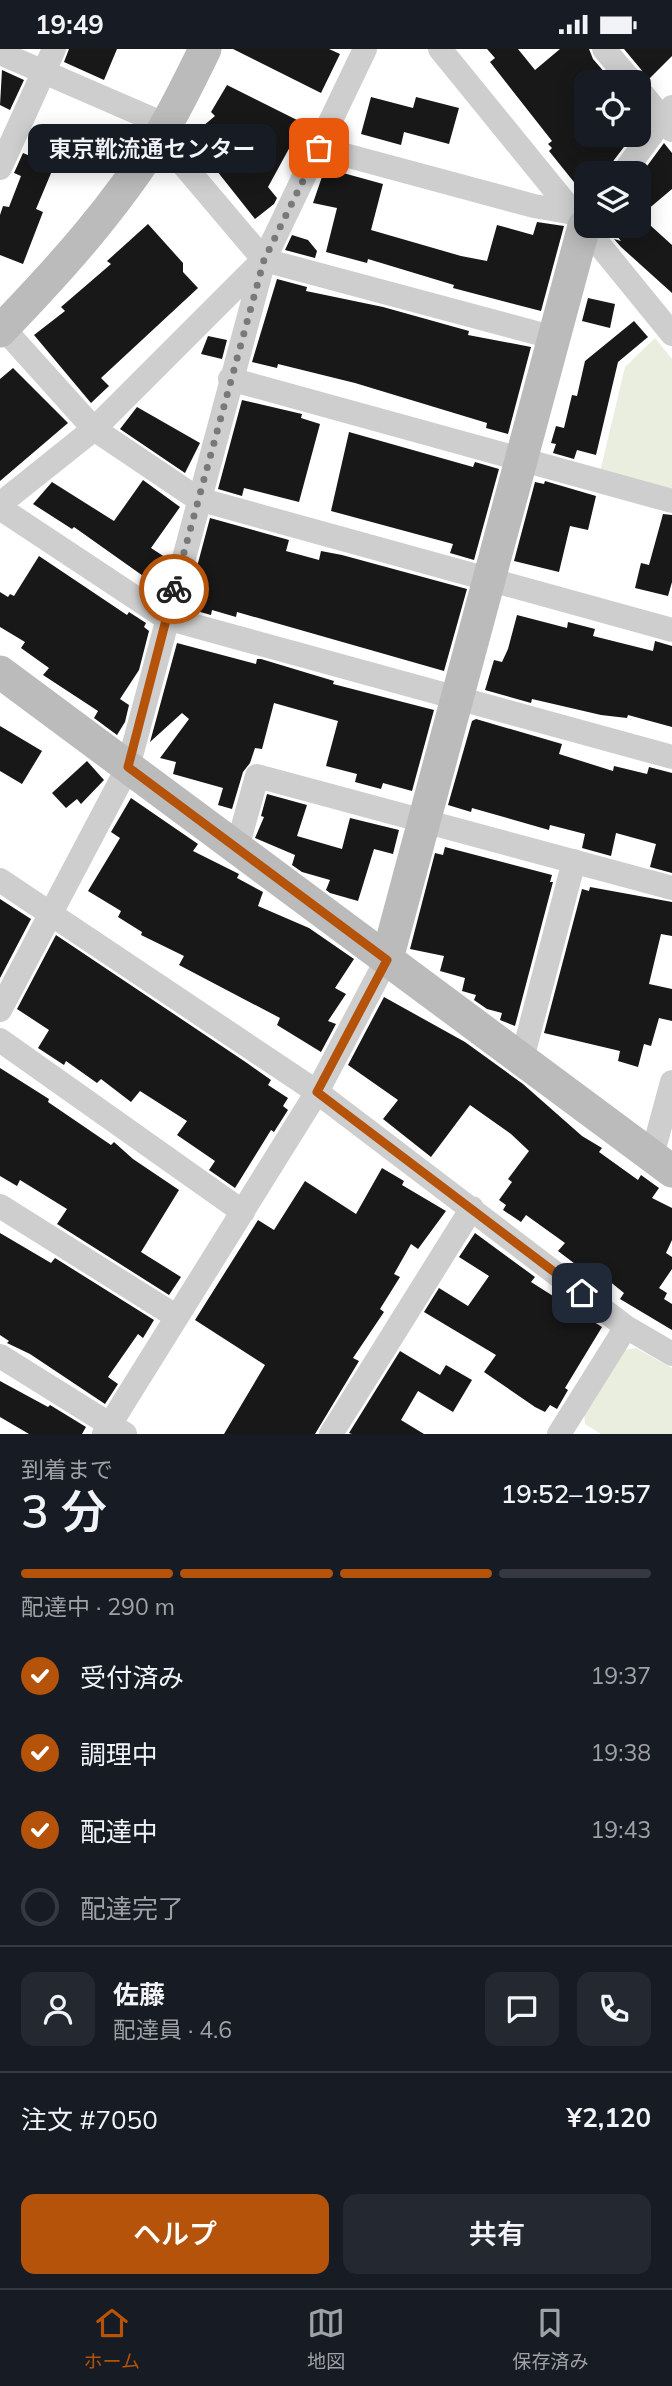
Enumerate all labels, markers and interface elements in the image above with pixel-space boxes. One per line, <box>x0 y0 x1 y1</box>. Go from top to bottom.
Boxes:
text: 19:49 <box>35 8 104 41</box>
map controls <box>574 70 651 238</box>
button: locate <box>574 70 651 147</box>
pin <box>289 118 349 178</box>
callout: 東京靴流通センター <box>28 123 277 173</box>
icon: bag <box>300 129 338 167</box>
text: 東京靴流通センター <box>49 134 256 163</box>
button: layers <box>574 161 651 238</box>
courier <box>139 554 209 624</box>
icon: bike <box>155 570 193 608</box>
pin <box>552 1263 612 1323</box>
icon: home <box>563 1274 601 1312</box>
text: 到着まで <box>21 1455 113 1484</box>
text: 19:52–19:57 <box>501 1477 651 1510</box>
text: 3 分 <box>21 1482 107 1540</box>
text: 配達中 · 290 m <box>21 1592 175 1621</box>
icon: check <box>21 1657 59 1695</box>
text: 受付済み <box>80 1661 184 1694</box>
text: 19:37 <box>591 1661 651 1690</box>
icon: check <box>21 1734 59 1772</box>
text: 調理中 <box>80 1738 158 1771</box>
text: 19:38 <box>591 1738 651 1767</box>
icon: check <box>21 1811 59 1849</box>
text: 配達中 <box>80 1815 158 1848</box>
text: 19:43 <box>591 1815 651 1844</box>
text: 配達完了 <box>80 1892 184 1925</box>
button: person <box>21 1972 95 2046</box>
button: chat <box>485 1972 559 2046</box>
button: phone <box>577 1972 651 2046</box>
text: 佐藤 <box>113 1978 165 2011</box>
text: 配達員 · 4.6 <box>113 2015 232 2044</box>
text: ¥2,120 <box>567 2101 651 2134</box>
text: 注文 #7050 <box>21 2103 158 2136</box>
button: ヘルプ <box>21 2194 329 2274</box>
button: 共有 <box>343 2194 651 2274</box>
tab: ホーム <box>84 2304 140 2373</box>
tab: 地図 <box>307 2304 345 2373</box>
tab: 保存済み <box>512 2304 588 2373</box>

